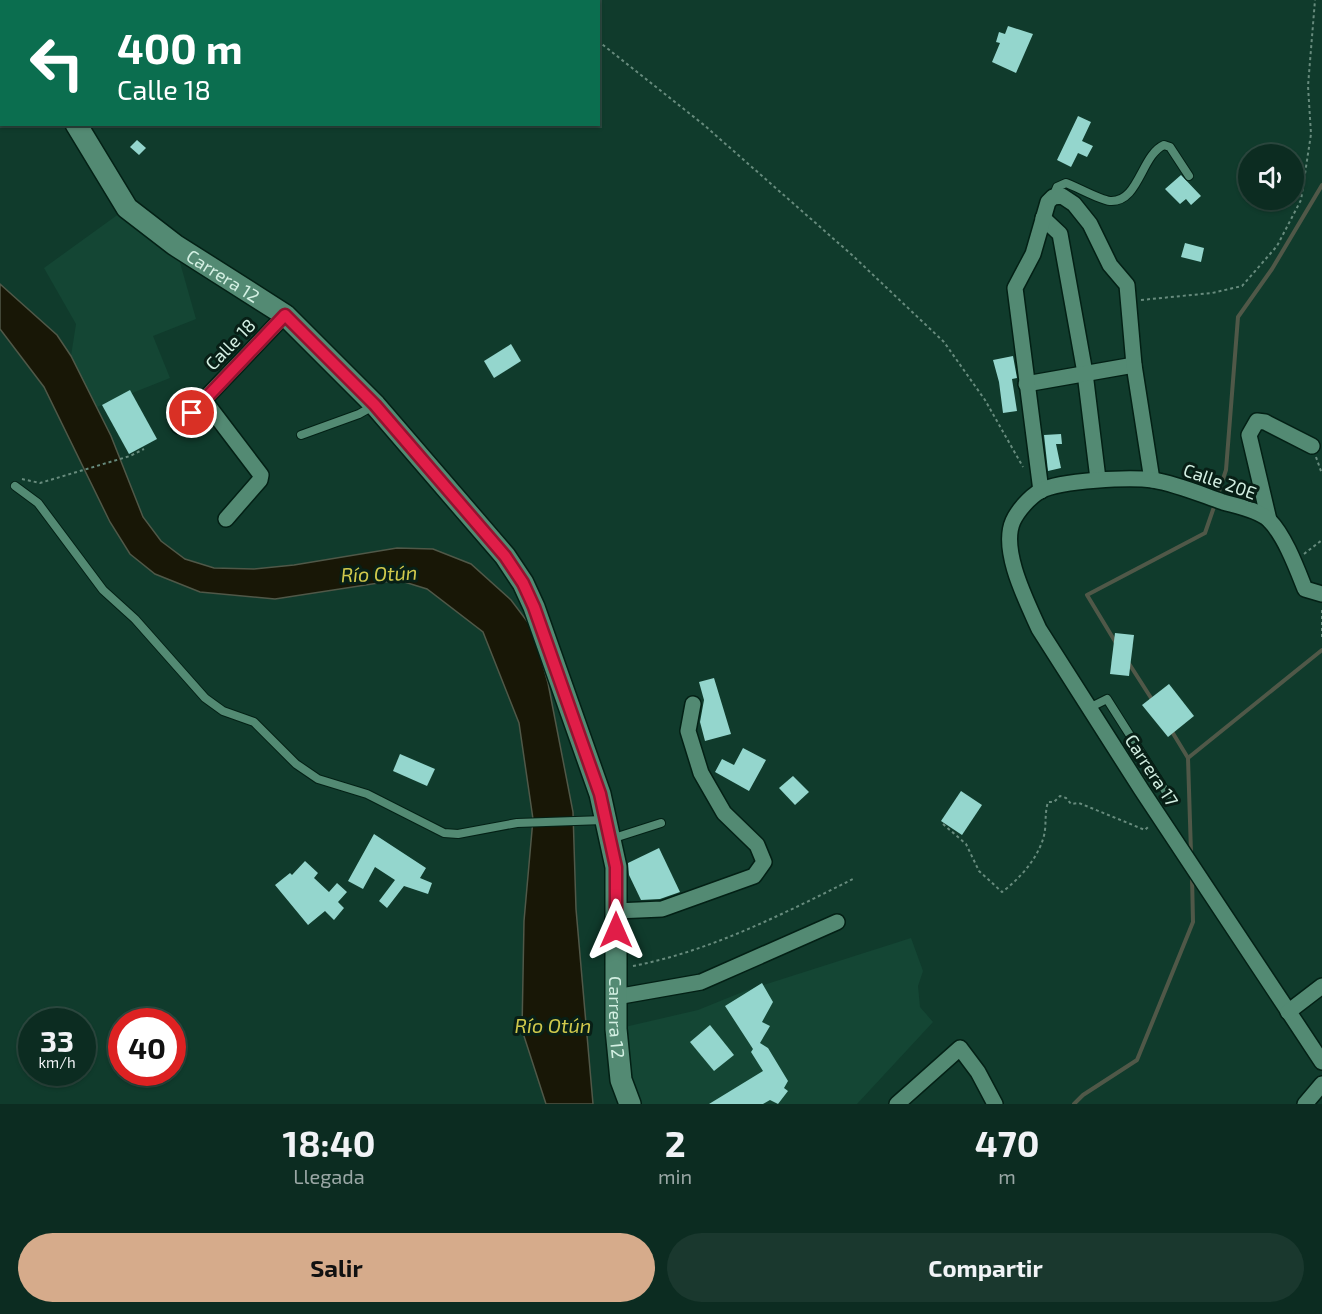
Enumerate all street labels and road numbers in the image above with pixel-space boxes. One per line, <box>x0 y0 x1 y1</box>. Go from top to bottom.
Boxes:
street label: Carrera 12 <box>183 244 264 307</box>
street label: Calle 18 <box>200 314 260 374</box>
street label: Calle 20E <box>1181 458 1259 504</box>
street label: Carrera 17 <box>1121 730 1183 810</box>
street label: Carrera 12 <box>605 976 630 1059</box>

